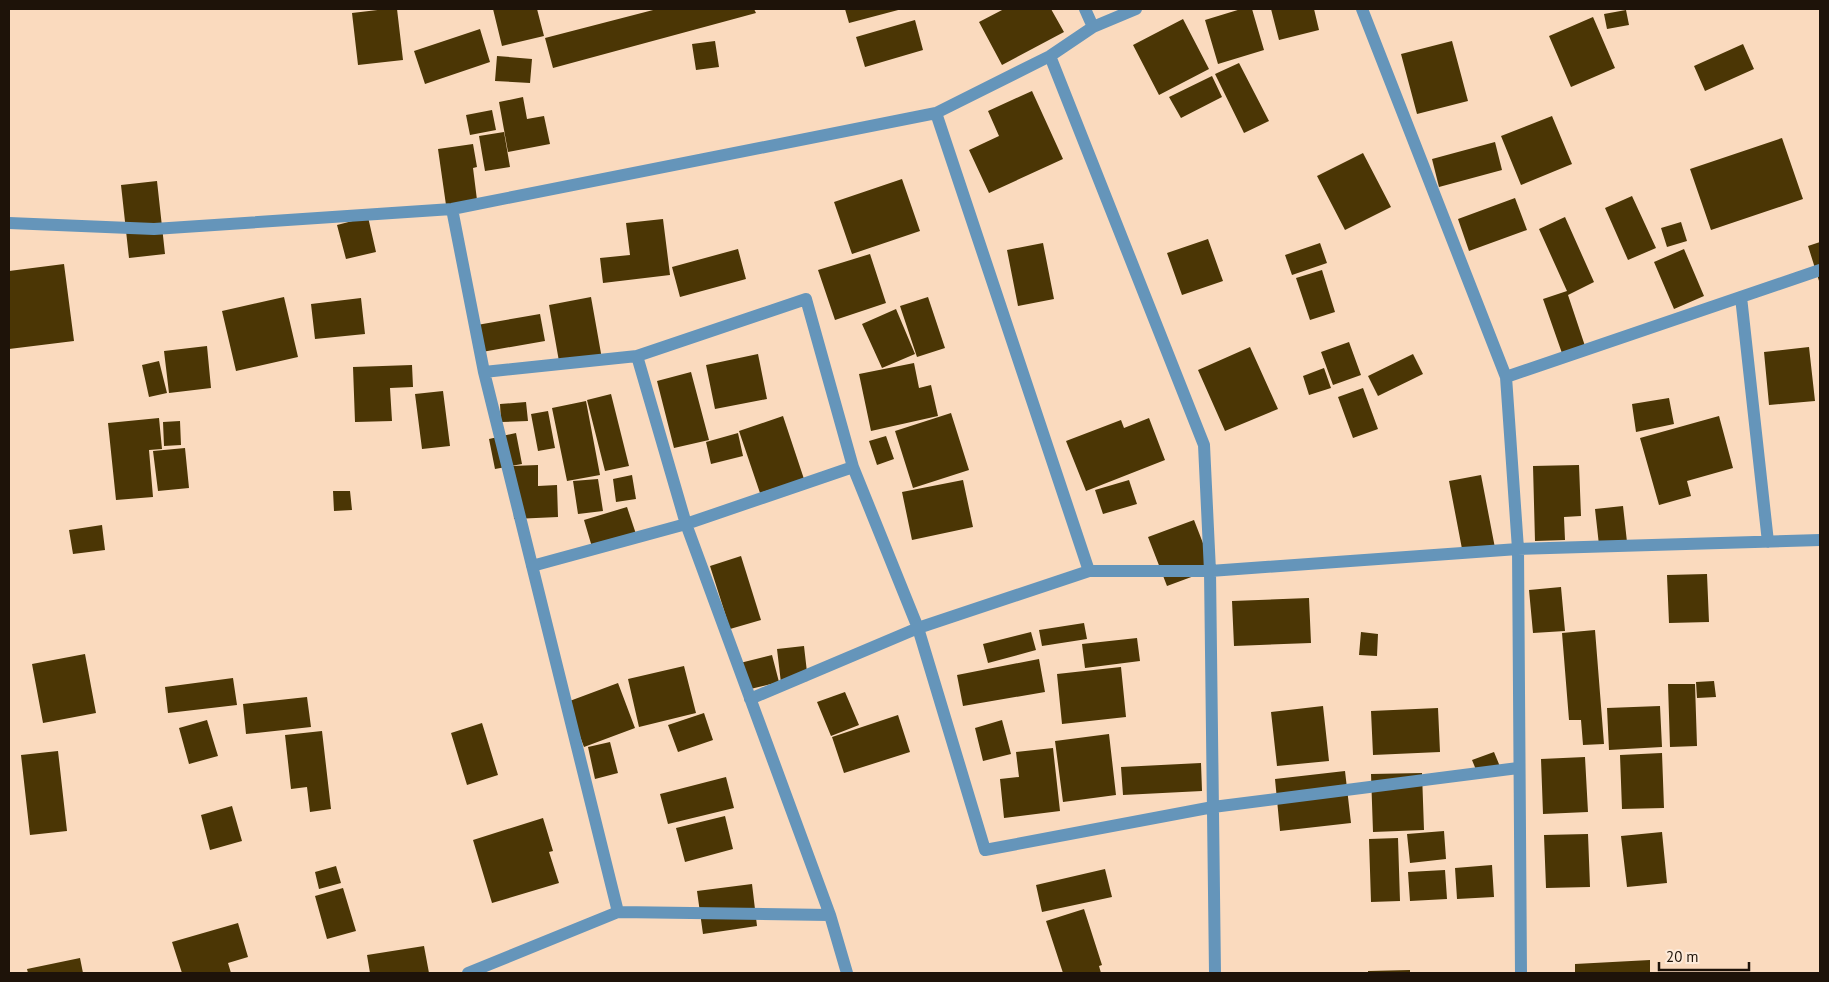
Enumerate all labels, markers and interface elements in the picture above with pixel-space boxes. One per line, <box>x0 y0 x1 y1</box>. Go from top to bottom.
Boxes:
scale bar <box>1659 940 1749 972</box>
text: 20 m <box>1666 947 1699 966</box>

